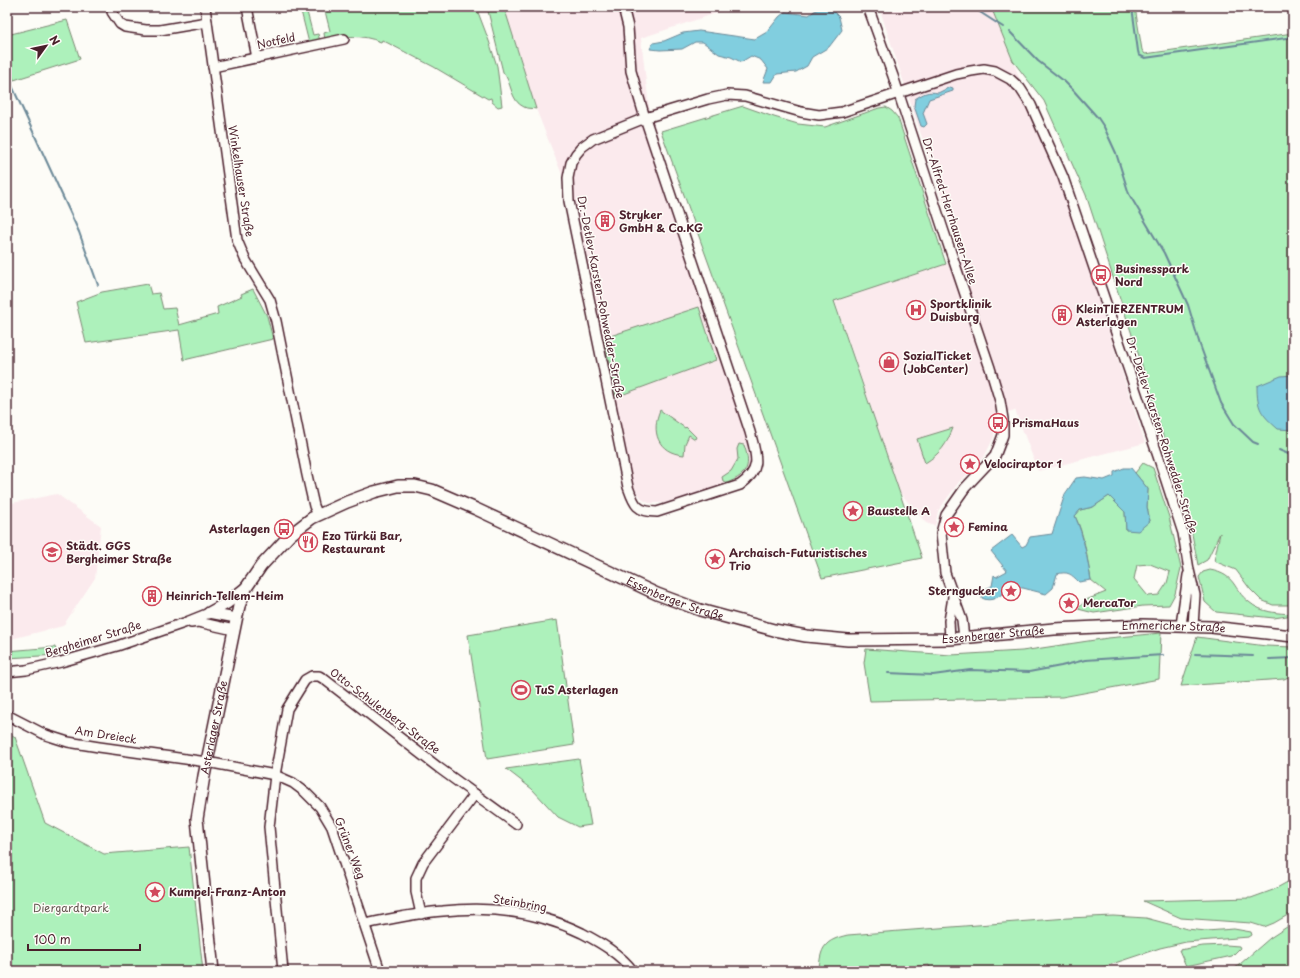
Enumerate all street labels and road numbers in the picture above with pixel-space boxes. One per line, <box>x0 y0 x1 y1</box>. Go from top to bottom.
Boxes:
street label: Notfeld <box>255 28 297 53</box>
street label: Winkelhauser Straße <box>224 124 259 238</box>
street label: Dr.-Alfred-Herrhausen-Allee <box>919 135 982 286</box>
street label: Dr.-Detlev-Karsten-Rohwedder-Straße <box>573 194 630 400</box>
street label: Dr.-Detlev-Karsten-Rohwedder-Straße <box>1123 334 1202 536</box>
street label: Essenberger Straße <box>624 572 726 624</box>
street label: Bergheimer Straße <box>43 616 143 661</box>
street label: Emmericher Straße <box>1121 616 1227 637</box>
street label: Essenberger Straße <box>942 621 1046 647</box>
street label: Otto-Schulenberg-Straße <box>327 663 444 758</box>
street label: Asterlager Straße <box>196 679 231 776</box>
street label: Am Dreieck <box>74 721 139 748</box>
street label: Grüner Weg <box>331 814 370 881</box>
street label: Steinbring <box>492 889 548 916</box>

